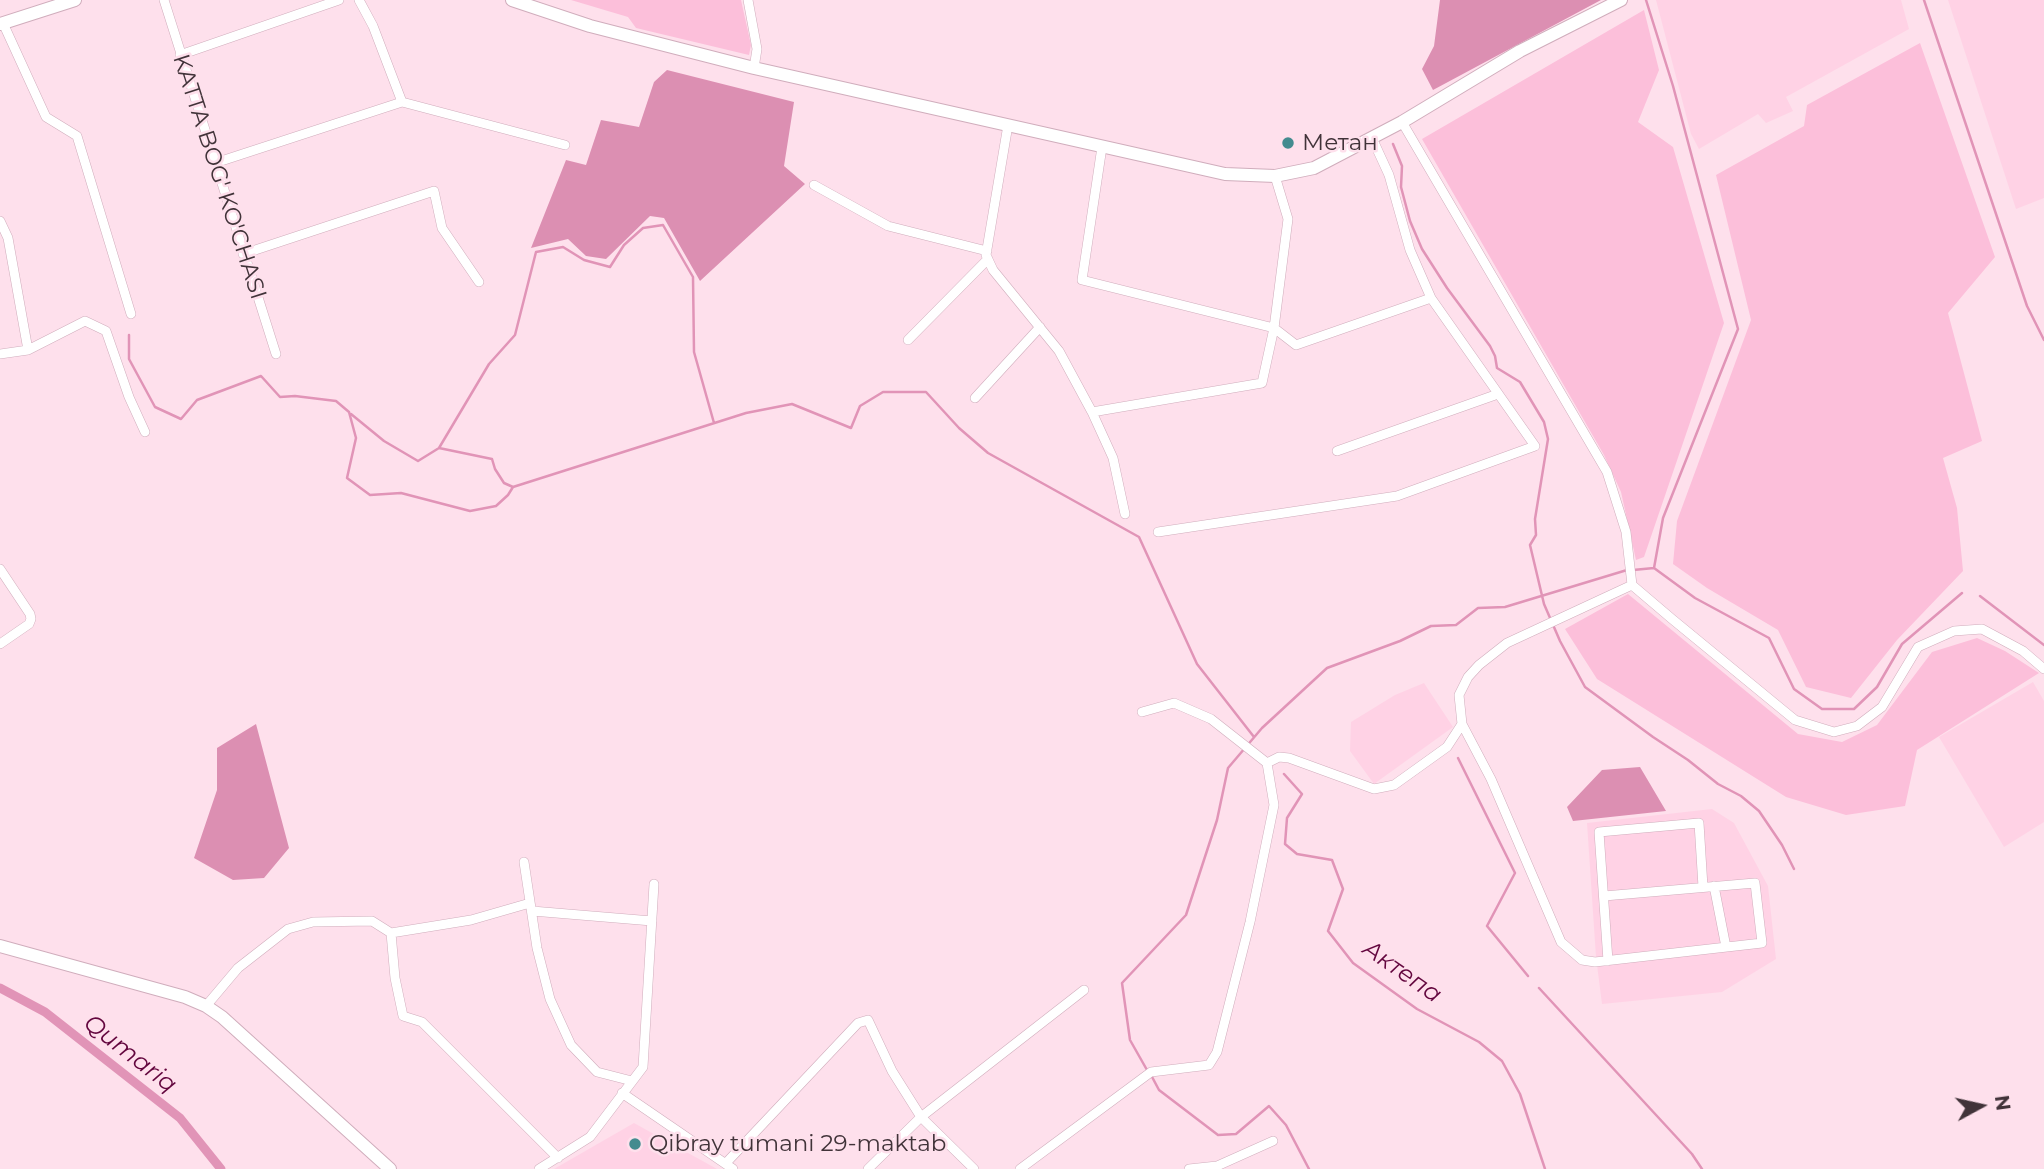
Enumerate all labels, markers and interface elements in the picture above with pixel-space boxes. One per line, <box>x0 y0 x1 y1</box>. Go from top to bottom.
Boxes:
street label: KATTA BOG' KO'CHASI <box>166 51 272 303</box>
place label: Метан <box>1302 129 1378 157</box>
marker: Метан <box>1280 135 1296 151</box>
water label: Актепа <box>1357 934 1447 1010</box>
water label: Qumariq <box>78 1009 182 1099</box>
north arrow <box>1946 1071 2016 1141</box>
text: N <box>1990 1094 2015 1112</box>
place label: Qibray tumani 29-maktab <box>649 1130 946 1158</box>
marker: Qibray tumani 29-maktab <box>627 1136 643 1152</box>

